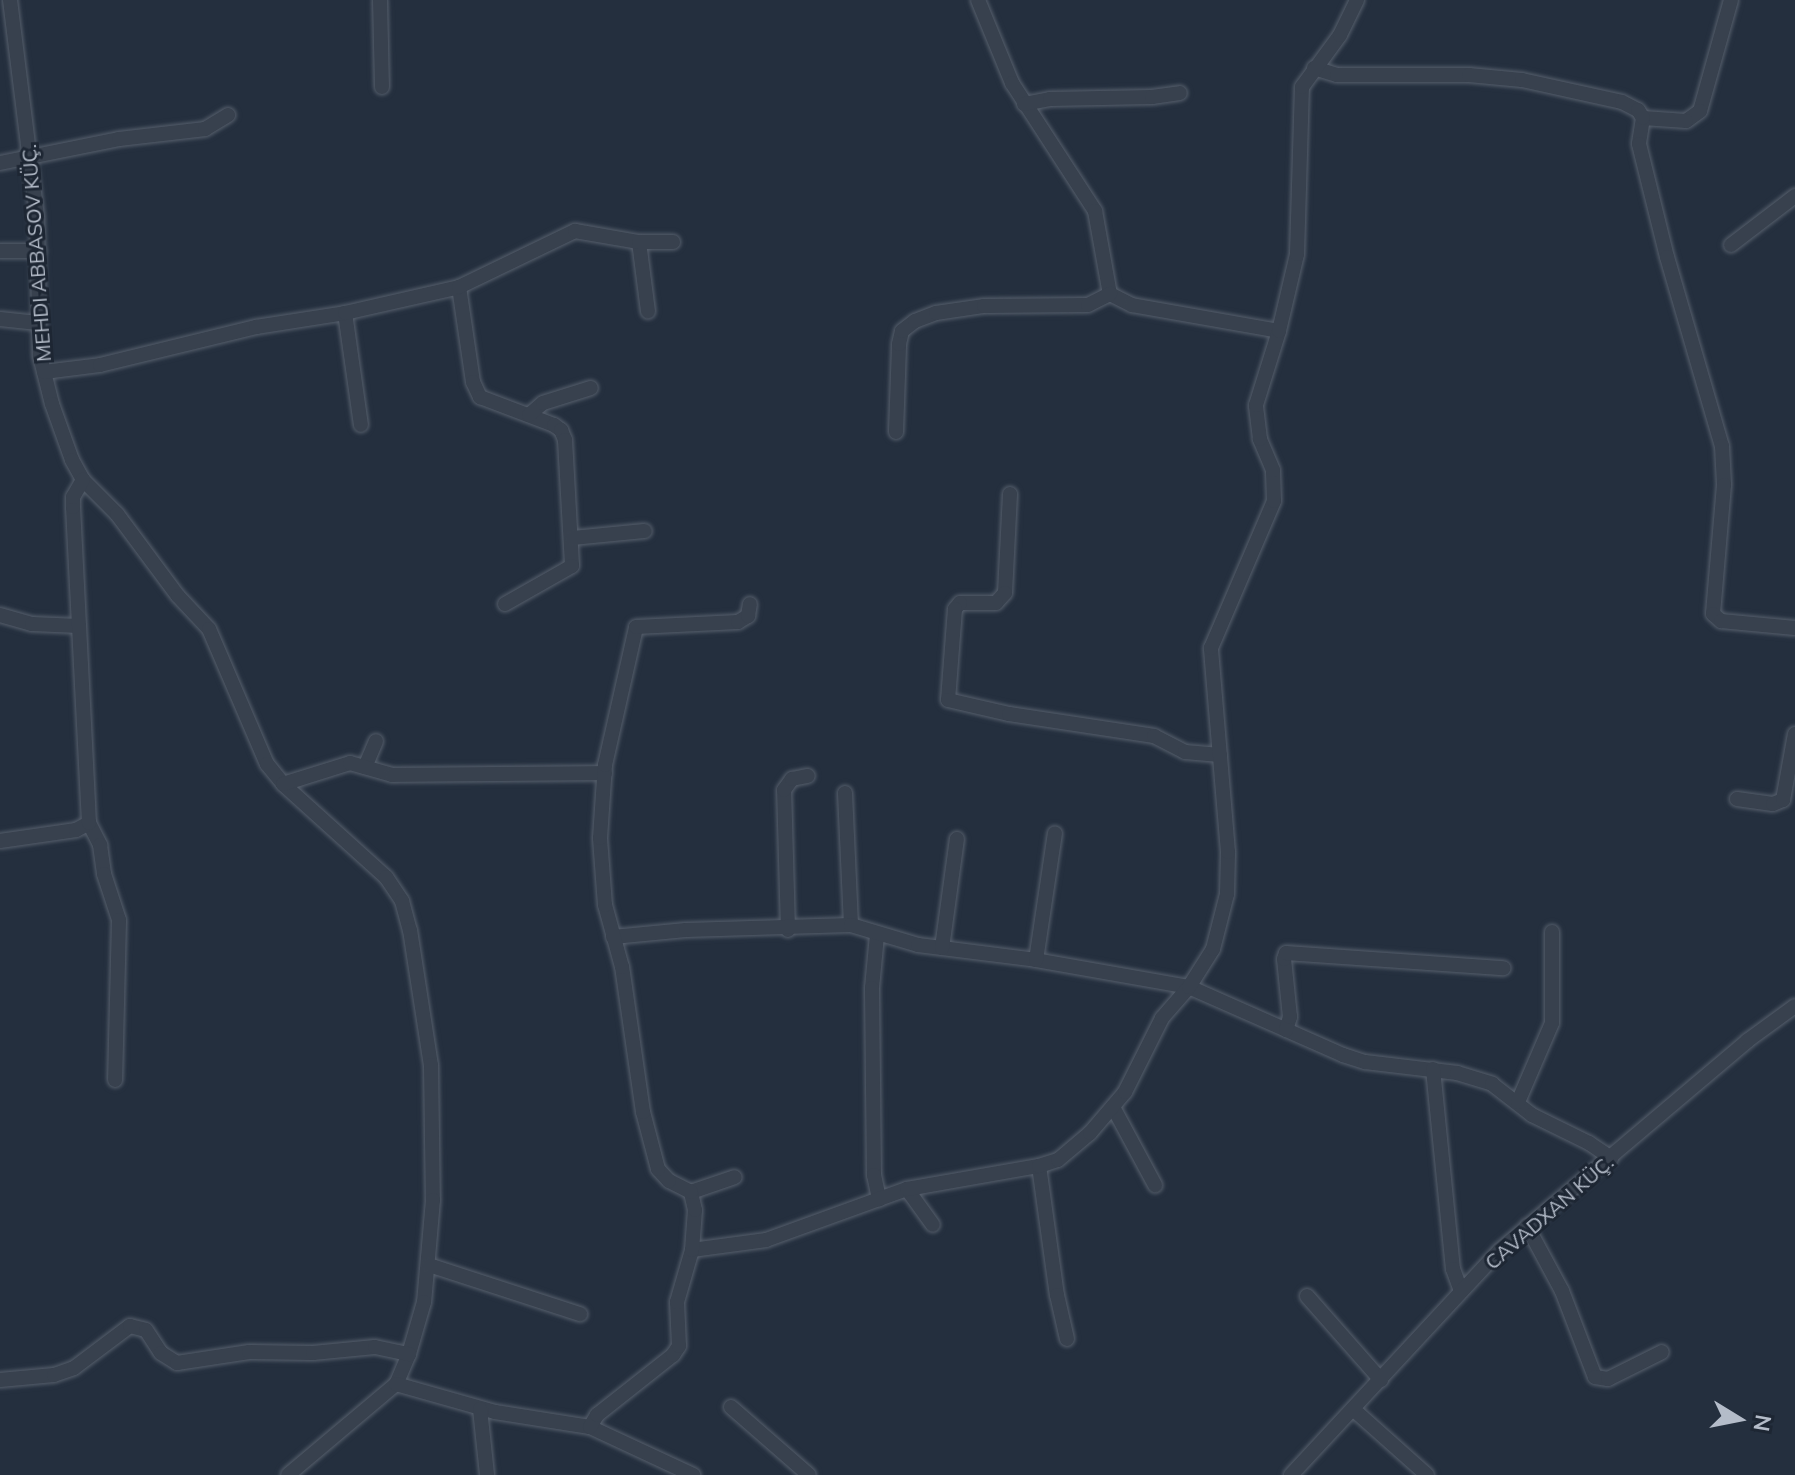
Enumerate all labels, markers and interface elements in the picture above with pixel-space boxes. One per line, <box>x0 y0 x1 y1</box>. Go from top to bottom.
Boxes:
street label: MEHDI ABBASOV KÜÇ. <box>16 143 56 363</box>
street label: CAVADXAN KÜÇ. <box>1480 1150 1618 1274</box>
north arrow <box>1699 1379 1779 1459</box>
text: N <box>1747 1413 1778 1434</box>

